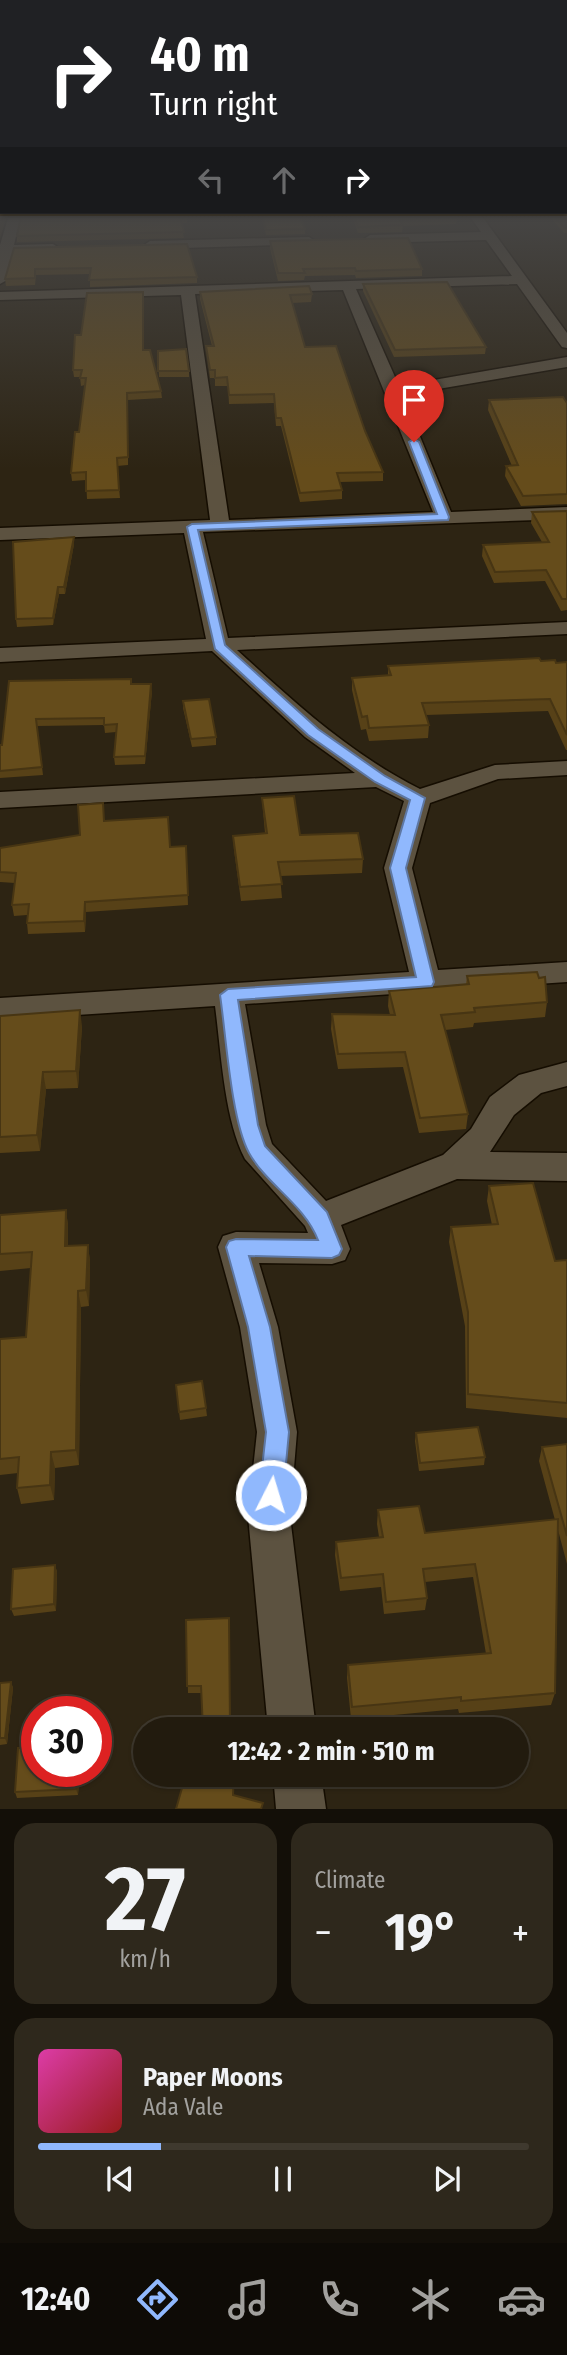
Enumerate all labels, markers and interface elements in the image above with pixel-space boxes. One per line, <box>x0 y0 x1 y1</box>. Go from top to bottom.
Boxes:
text: 40 m <box>150 25 250 84</box>
icon: right <box>35 28 126 119</box>
text: Turn right <box>150 85 277 123</box>
icon: left <box>192 161 230 199</box>
icon: ahead <box>265 161 303 199</box>
icon: right <box>338 161 376 199</box>
pin <box>384 370 444 442</box>
icon: arrive <box>395 381 433 419</box>
position arrow <box>234 1458 308 1532</box>
speed limit sign: 30 <box>21 1696 112 1787</box>
text: 12:42 · 2 min · 510 m <box>228 1736 434 1767</box>
text: 27 <box>105 1845 185 1954</box>
text: Climate <box>315 1866 385 1894</box>
text: 19° <box>385 1901 458 1964</box>
text: − <box>315 1910 332 1956</box>
text: + <box>512 1910 529 1956</box>
text: km/h <box>120 1945 171 1973</box>
text: Paper Moons <box>143 2062 283 2093</box>
text: Ada Vale <box>143 2093 223 2121</box>
icon: previous <box>101 2160 139 2198</box>
icon: pause <box>264 2160 302 2198</box>
icon: next <box>428 2160 466 2198</box>
icon: directions <box>133 2275 182 2324</box>
icon: music <box>224 2275 273 2324</box>
icon: phone <box>315 2275 364 2324</box>
icon: climate <box>406 2275 455 2324</box>
icon: car <box>497 2275 546 2324</box>
text: 12:40 <box>21 2280 90 2318</box>

